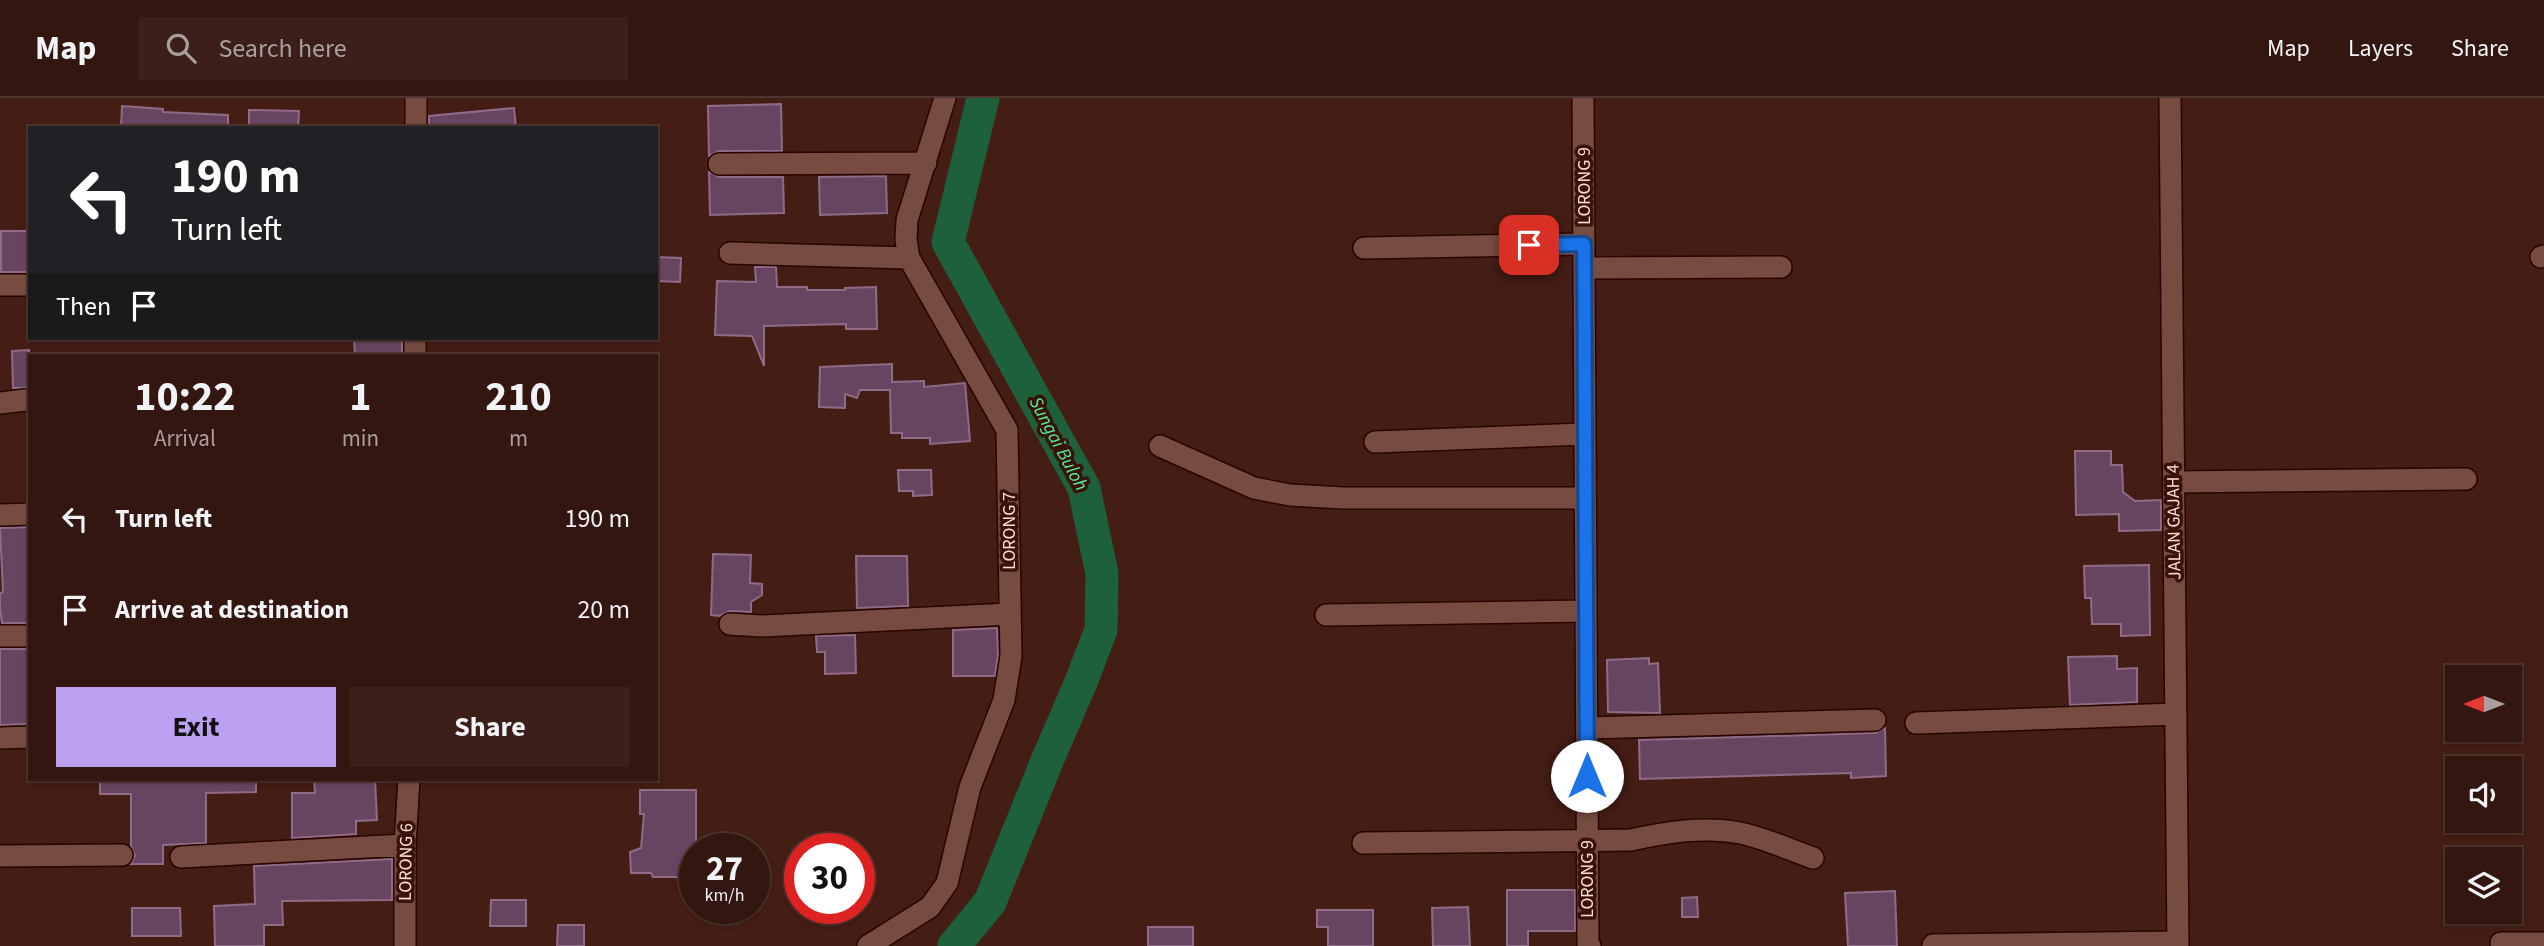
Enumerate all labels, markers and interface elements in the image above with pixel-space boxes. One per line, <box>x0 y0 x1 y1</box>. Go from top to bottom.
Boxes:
search box <box>138 17 628 80</box>
text: Map <box>35 25 96 72</box>
icon: search <box>162 29 200 67</box>
text: Search here <box>218 30 347 67</box>
text: Map <box>2267 31 2310 66</box>
text: Layers <box>2348 31 2413 66</box>
text: Share <box>2451 31 2509 66</box>
text: 190 m <box>171 142 300 212</box>
street label: LORONG 9 <box>1572 147 1597 225</box>
icon: left <box>56 154 147 245</box>
text: Turn left <box>171 207 282 253</box>
pin <box>1499 215 1559 275</box>
icon: arrive <box>1510 226 1548 264</box>
icon: arrive <box>125 287 163 325</box>
text: Then <box>56 288 111 325</box>
text: 10:22 <box>134 367 236 427</box>
text: 1 <box>349 367 371 427</box>
text: 210 <box>485 367 552 427</box>
water label: Sungai Buloh <box>1022 392 1094 496</box>
text: Arrival <box>154 422 216 455</box>
text: min <box>342 422 379 455</box>
text: m <box>509 422 528 455</box>
street label: JALAN GAJAH 4 <box>2160 464 2188 580</box>
street label: LORONG 7 <box>997 492 1022 570</box>
icon: left <box>56 500 94 538</box>
text: Turn left <box>115 500 212 537</box>
text: 190 m <box>564 500 630 537</box>
icon: arrive <box>56 591 94 629</box>
text: Arrive at destination <box>115 591 349 628</box>
text: 20 m <box>577 591 630 628</box>
north arrow <box>2445 665 2522 742</box>
map controls <box>2445 665 2522 924</box>
button: Exit <box>56 687 336 767</box>
button: Share <box>350 687 630 767</box>
position arrow <box>1550 739 1624 813</box>
button: sound <box>2445 756 2522 833</box>
street label: LORONG 6 <box>393 823 419 901</box>
speed limit sign: 30 <box>784 833 875 924</box>
street label: LORONG 9 <box>1575 840 1600 918</box>
text: 27 <box>706 844 743 894</box>
button: layers <box>2445 847 2522 924</box>
text: km/h <box>705 883 744 908</box>

